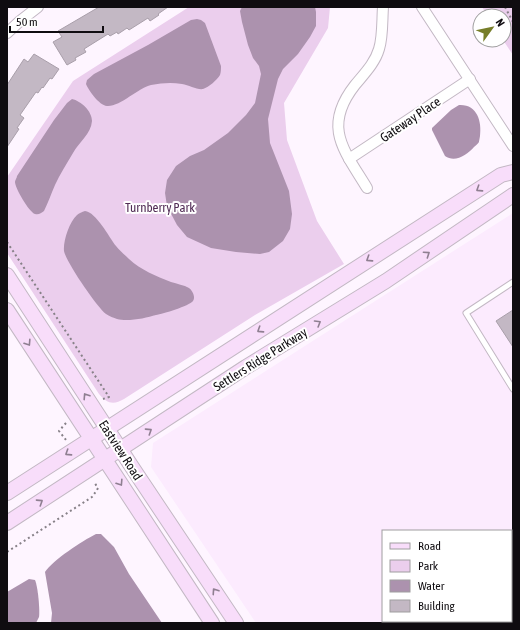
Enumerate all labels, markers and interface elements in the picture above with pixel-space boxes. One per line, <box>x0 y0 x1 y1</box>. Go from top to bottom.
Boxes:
scale bar <box>10 8 103 34</box>
north arrow <box>472 8 512 48</box>
text: 50 m <box>16 15 38 29</box>
text: N <box>494 17 507 29</box>
street label: Gateway Place <box>377 94 443 145</box>
one-way arrow <box>476 184 483 191</box>
park label: Turnberry Park <box>125 200 195 215</box>
one-way arrow <box>423 251 430 259</box>
one-way arrow <box>366 255 373 262</box>
one-way arrow <box>314 321 321 328</box>
street label: Settlers Ridge Parkway <box>211 324 310 394</box>
one-way arrow <box>257 325 264 333</box>
one-way arrow <box>23 339 31 346</box>
one-way arrow <box>83 393 91 400</box>
street label: Eastview Road <box>96 418 145 483</box>
one-way arrow <box>145 428 152 436</box>
one-way arrow <box>65 448 72 456</box>
one-way arrow <box>115 479 123 486</box>
one-way arrow <box>36 499 43 506</box>
legend <box>382 530 512 622</box>
text: Road <box>418 539 441 553</box>
text: Park <box>418 559 439 573</box>
text: Water <box>418 579 445 593</box>
one-way arrow <box>213 588 220 595</box>
text: Building <box>418 599 456 613</box>

